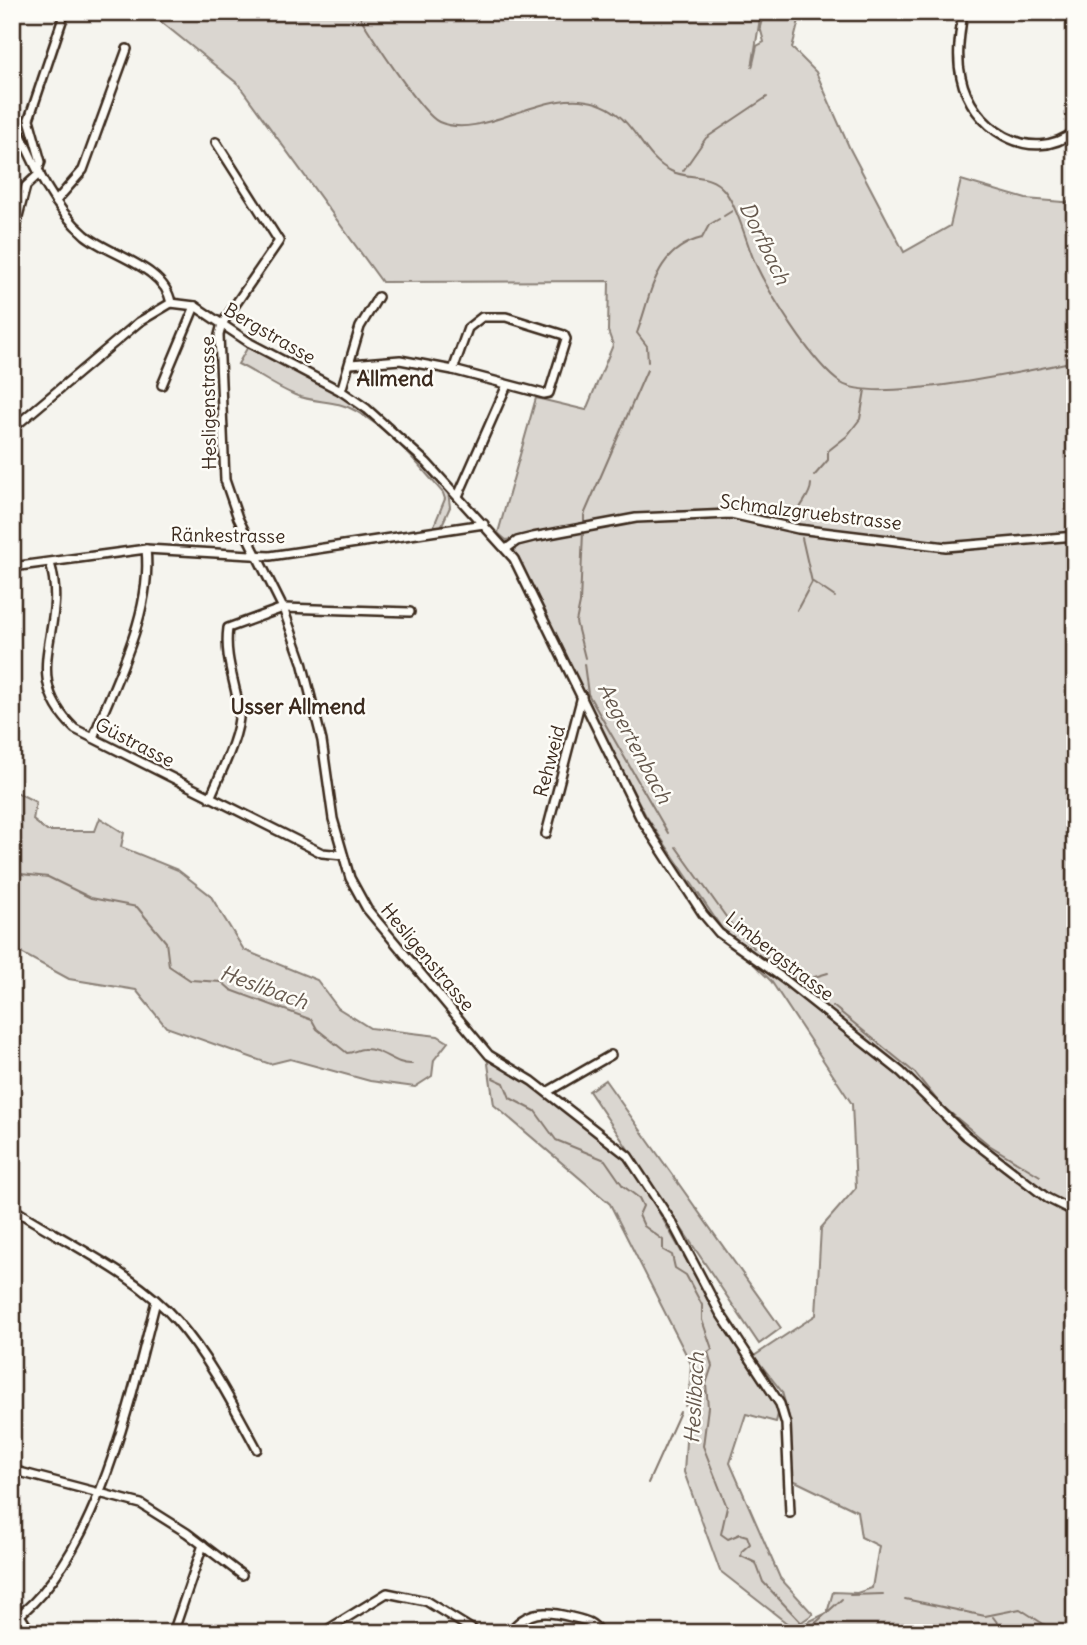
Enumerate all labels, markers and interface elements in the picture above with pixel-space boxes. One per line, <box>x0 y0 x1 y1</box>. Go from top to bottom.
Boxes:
water label: Dorfbach <box>733 197 797 289</box>
street label: Bergstrasse <box>220 297 320 369</box>
street label: Hesligenstrasse <box>195 336 221 470</box>
district label: Allmend <box>356 365 434 392</box>
street label: Schmalzgruebstrasse <box>719 489 903 535</box>
street label: Ränkestrasse <box>171 522 285 548</box>
water label: Aegertenbach <box>592 678 679 809</box>
district label: Usser Allmend <box>230 693 366 720</box>
street label: Güstrasse <box>91 712 179 772</box>
street label: Rehweid <box>528 722 570 800</box>
street label: Hesligenstrasse <box>376 898 480 1016</box>
street label: Limbergstrasse <box>721 906 839 1006</box>
water label: Heslibach <box>216 959 312 1016</box>
water label: Heslibach <box>678 1351 710 1444</box>

